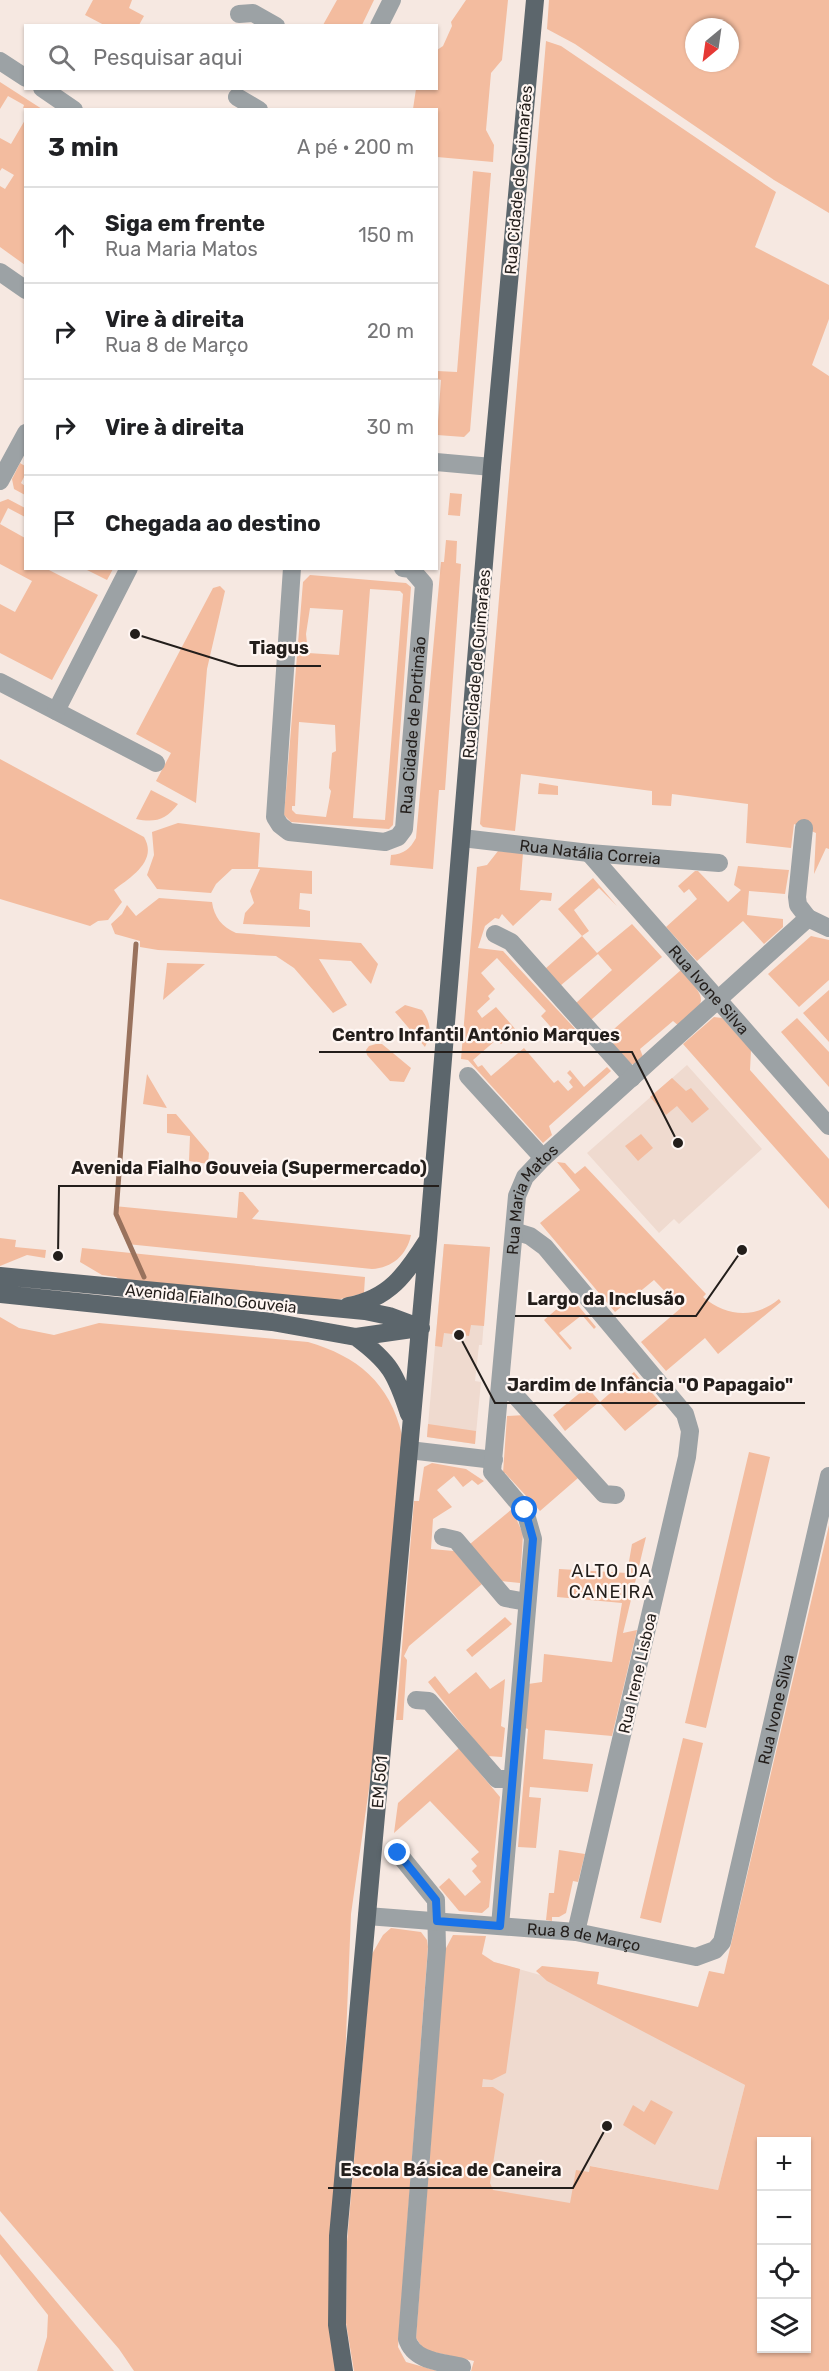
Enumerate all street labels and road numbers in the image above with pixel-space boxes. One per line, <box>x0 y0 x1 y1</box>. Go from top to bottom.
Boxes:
street label: Rua Cidade de Guimarães <box>501 85 536 275</box>
street label: Rua Cidade de Guimarães <box>459 569 494 759</box>
street label: Rua Cidade de Portimão <box>396 636 430 815</box>
street label: Rua Natália Correia <box>518 836 662 869</box>
street label: Rua Ivone Silva <box>664 941 753 1039</box>
street label: Rua Maria Matos <box>503 1140 562 1256</box>
street label: Avenida Fialho Gouveia <box>124 1280 298 1317</box>
street label: Rua Irene Lisboa <box>614 1611 661 1735</box>
street label: Rua Ivone Silva <box>754 1652 798 1766</box>
street label: EM 501 <box>368 1755 391 1809</box>
street label: Rua 8 de Março <box>526 1919 642 1955</box>

